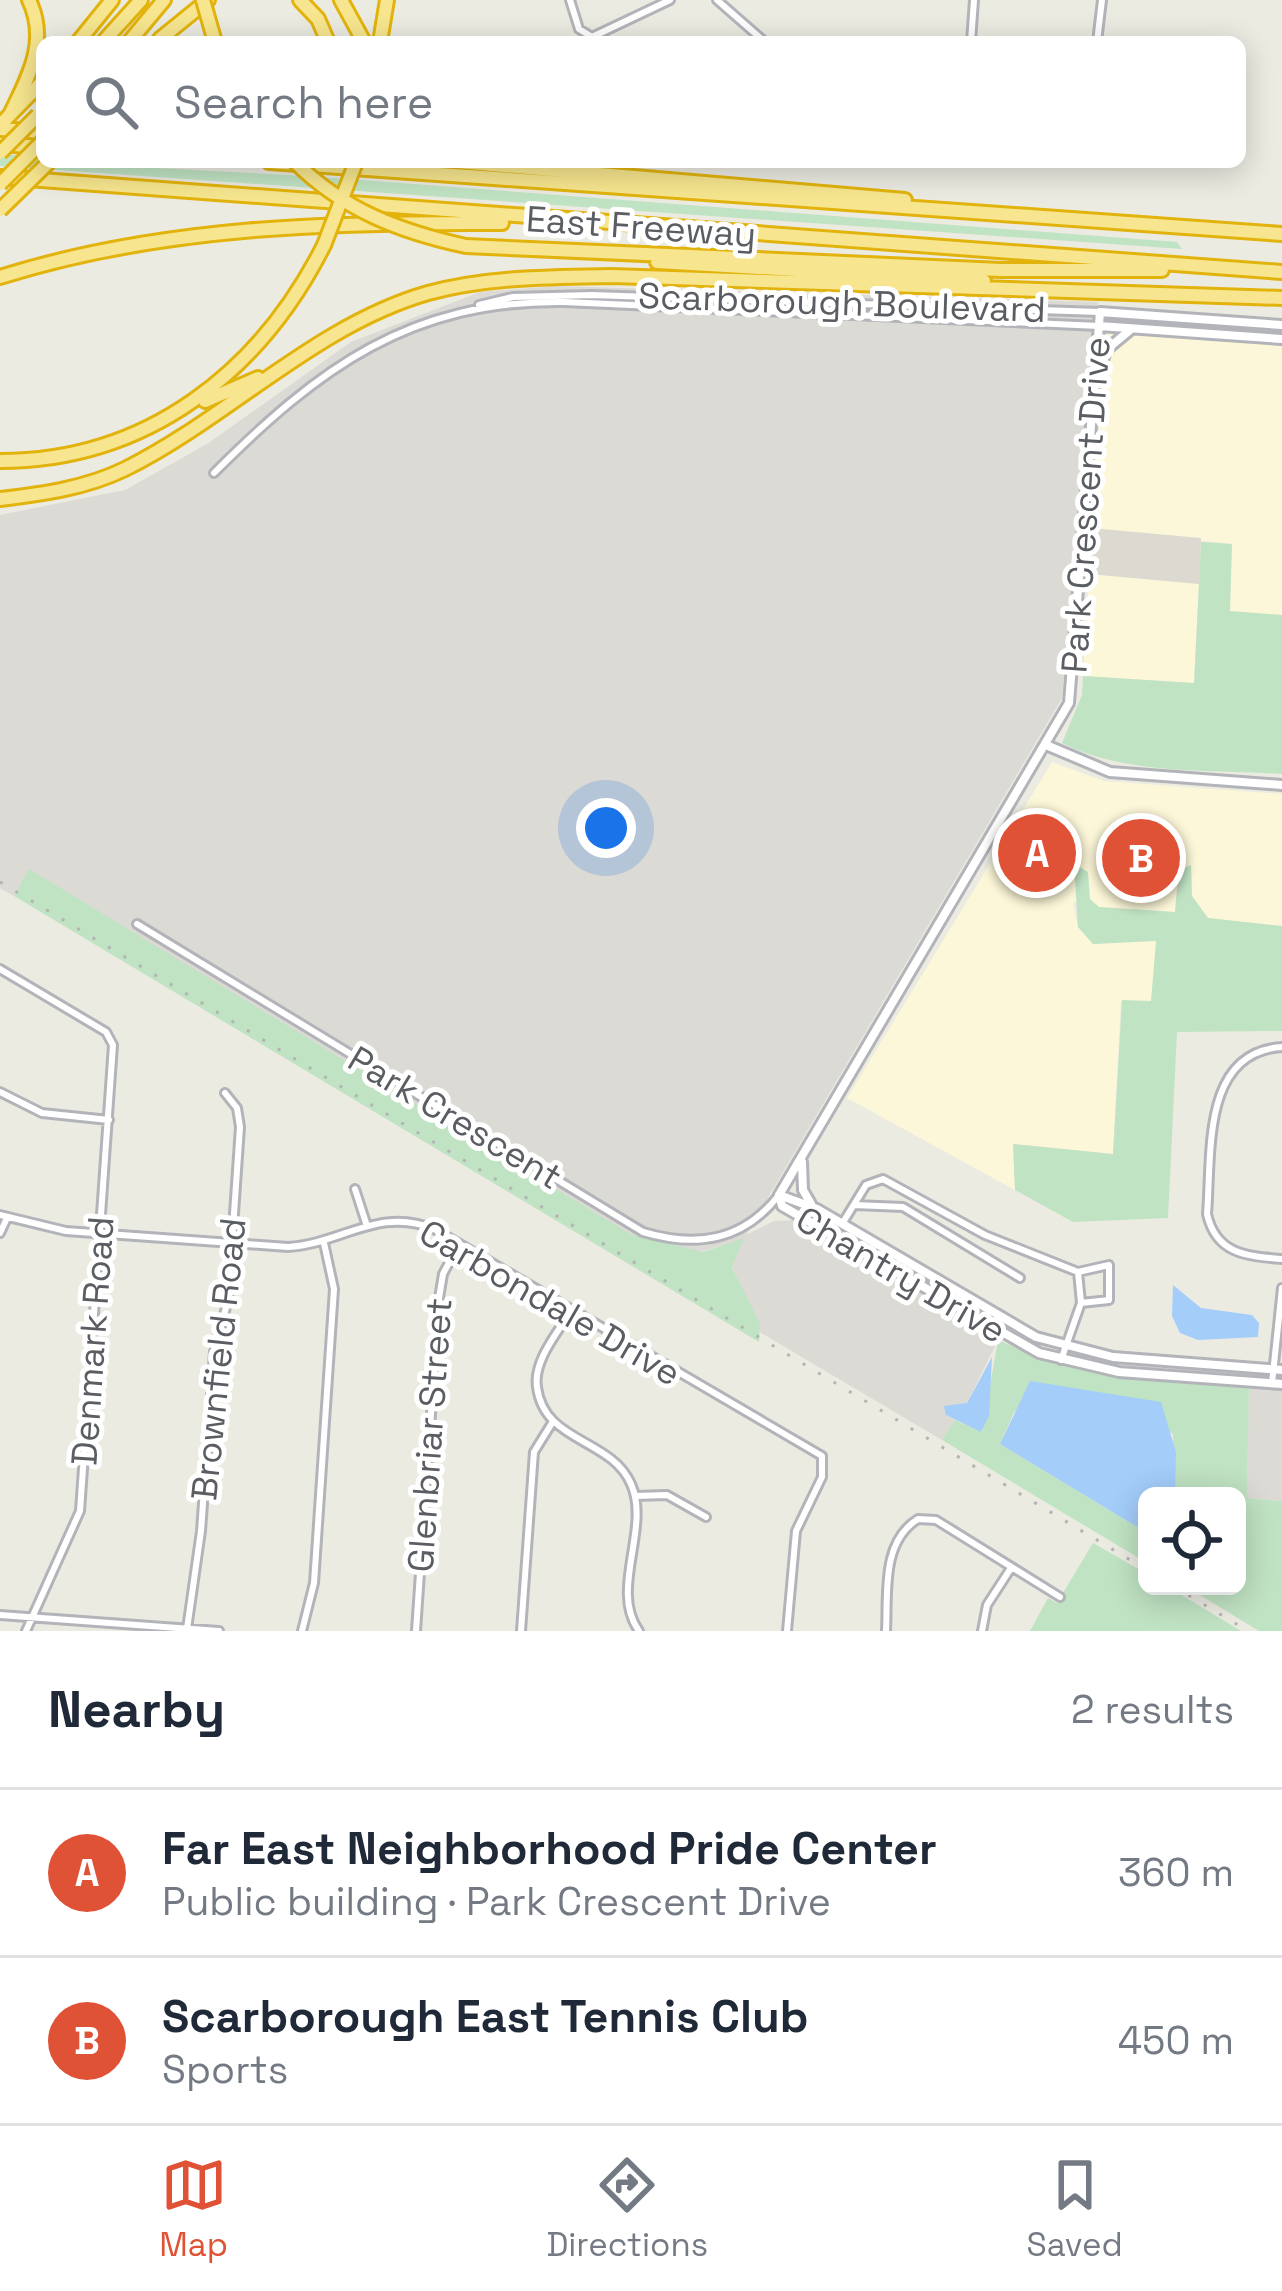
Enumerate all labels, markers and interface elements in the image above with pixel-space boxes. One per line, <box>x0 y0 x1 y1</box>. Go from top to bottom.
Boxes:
search box <box>36 36 1246 168</box>
icon: search <box>78 69 144 135</box>
text: Search here <box>174 74 433 131</box>
street label: East Freeway <box>524 196 758 258</box>
street label: Scarborough Boulevard <box>637 273 1047 333</box>
street label: Park Crescent Drive <box>1051 335 1121 675</box>
your location <box>576 798 636 858</box>
pin: A <box>998 808 1076 898</box>
pin: B <box>1102 813 1180 903</box>
street label: Park Crescent <box>340 1036 570 1200</box>
street label: Chantry Drive <box>788 1196 1014 1354</box>
street label: Carbondale Drive <box>411 1209 689 1397</box>
street label: Denmark Road <box>61 1215 125 1467</box>
street label: Brownfield Road <box>181 1215 257 1503</box>
street label: Glenbriar Street <box>397 1296 463 1574</box>
map controls <box>1138 1487 1246 1595</box>
button: locate <box>1138 1487 1246 1595</box>
text: Nearby <box>48 1677 225 1742</box>
text: 2 results <box>1071 1685 1234 1734</box>
text: Far East Neighborhood Pride Center <box>162 1820 937 1877</box>
text: A <box>75 1848 99 1897</box>
text: 360 m <box>1118 1848 1234 1897</box>
text: Public building · Park Crescent Drive <box>162 1877 831 1926</box>
text: Scarborough East Tennis Club <box>162 1988 808 2045</box>
text: B <box>74 2016 100 2065</box>
text: 450 m <box>1118 2016 1234 2065</box>
text: Sports <box>162 2045 288 2094</box>
tab: Map <box>159 2152 228 2266</box>
tab: Directions <box>546 2152 708 2266</box>
tab: Saved <box>1027 2152 1123 2266</box>

